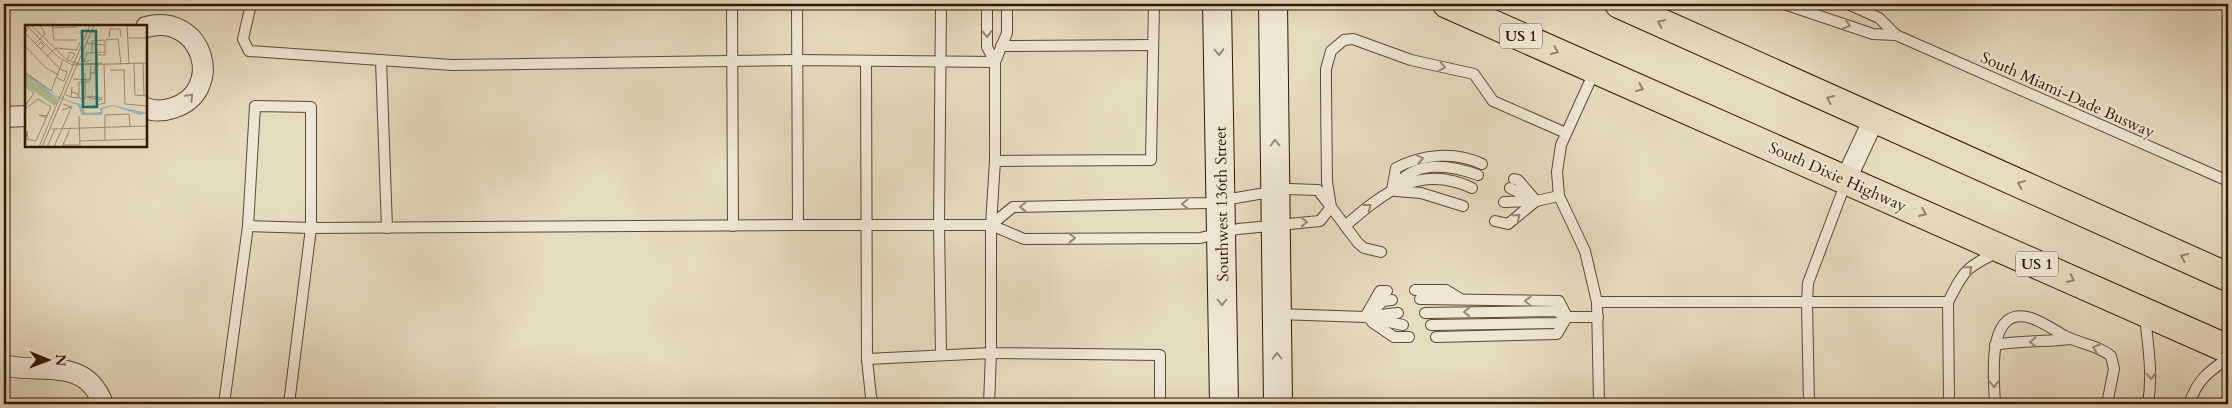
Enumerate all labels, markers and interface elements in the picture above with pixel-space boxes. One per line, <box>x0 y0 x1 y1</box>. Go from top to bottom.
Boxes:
one-way arrow <box>1657 18 1666 29</box>
one-way arrow <box>1842 19 1850 29</box>
road number: US 1 <box>1500 24 1542 48</box>
inset map <box>25 25 148 148</box>
one-way arrow <box>982 30 992 38</box>
one-way arrow <box>1550 45 1559 56</box>
street label: South Miami-Dade Busway <box>1977 47 2159 144</box>
one-way arrow <box>1213 49 1224 57</box>
one-way arrow <box>1438 61 1447 72</box>
one-way arrow <box>1635 82 1644 93</box>
one-way arrow <box>184 94 193 103</box>
one-way arrow <box>1826 94 1835 105</box>
street label: Southwest 136th Street <box>1210 126 1234 282</box>
street label: South Dixie Highway <box>1765 137 1911 217</box>
one-way arrow <box>1269 139 1280 147</box>
one-way arrow <box>1416 154 1425 165</box>
one-way arrow <box>2017 179 2026 190</box>
one-way arrow <box>1181 198 1189 209</box>
one-way arrow <box>1018 202 1026 212</box>
one-way arrow <box>1362 204 1372 213</box>
one-way arrow <box>1918 207 1927 218</box>
one-way arrow <box>1511 214 1520 222</box>
one-way arrow <box>1300 217 1308 228</box>
one-way arrow <box>1068 233 1076 244</box>
road number: US 1 <box>2016 252 2058 276</box>
one-way arrow <box>2180 252 2189 263</box>
one-way arrow <box>1964 265 1973 274</box>
one-way arrow <box>2066 273 2075 284</box>
one-way arrow <box>1523 296 1531 306</box>
one-way arrow <box>1217 299 1227 307</box>
one-way arrow <box>1463 307 1470 317</box>
north arrow <box>22 336 72 386</box>
one-way arrow <box>2029 337 2036 347</box>
one-way arrow <box>2092 344 2101 354</box>
one-way arrow <box>1272 351 1282 359</box>
text: N <box>51 354 70 366</box>
one-way arrow <box>2146 372 2156 380</box>
one-way arrow <box>1989 380 2000 388</box>

